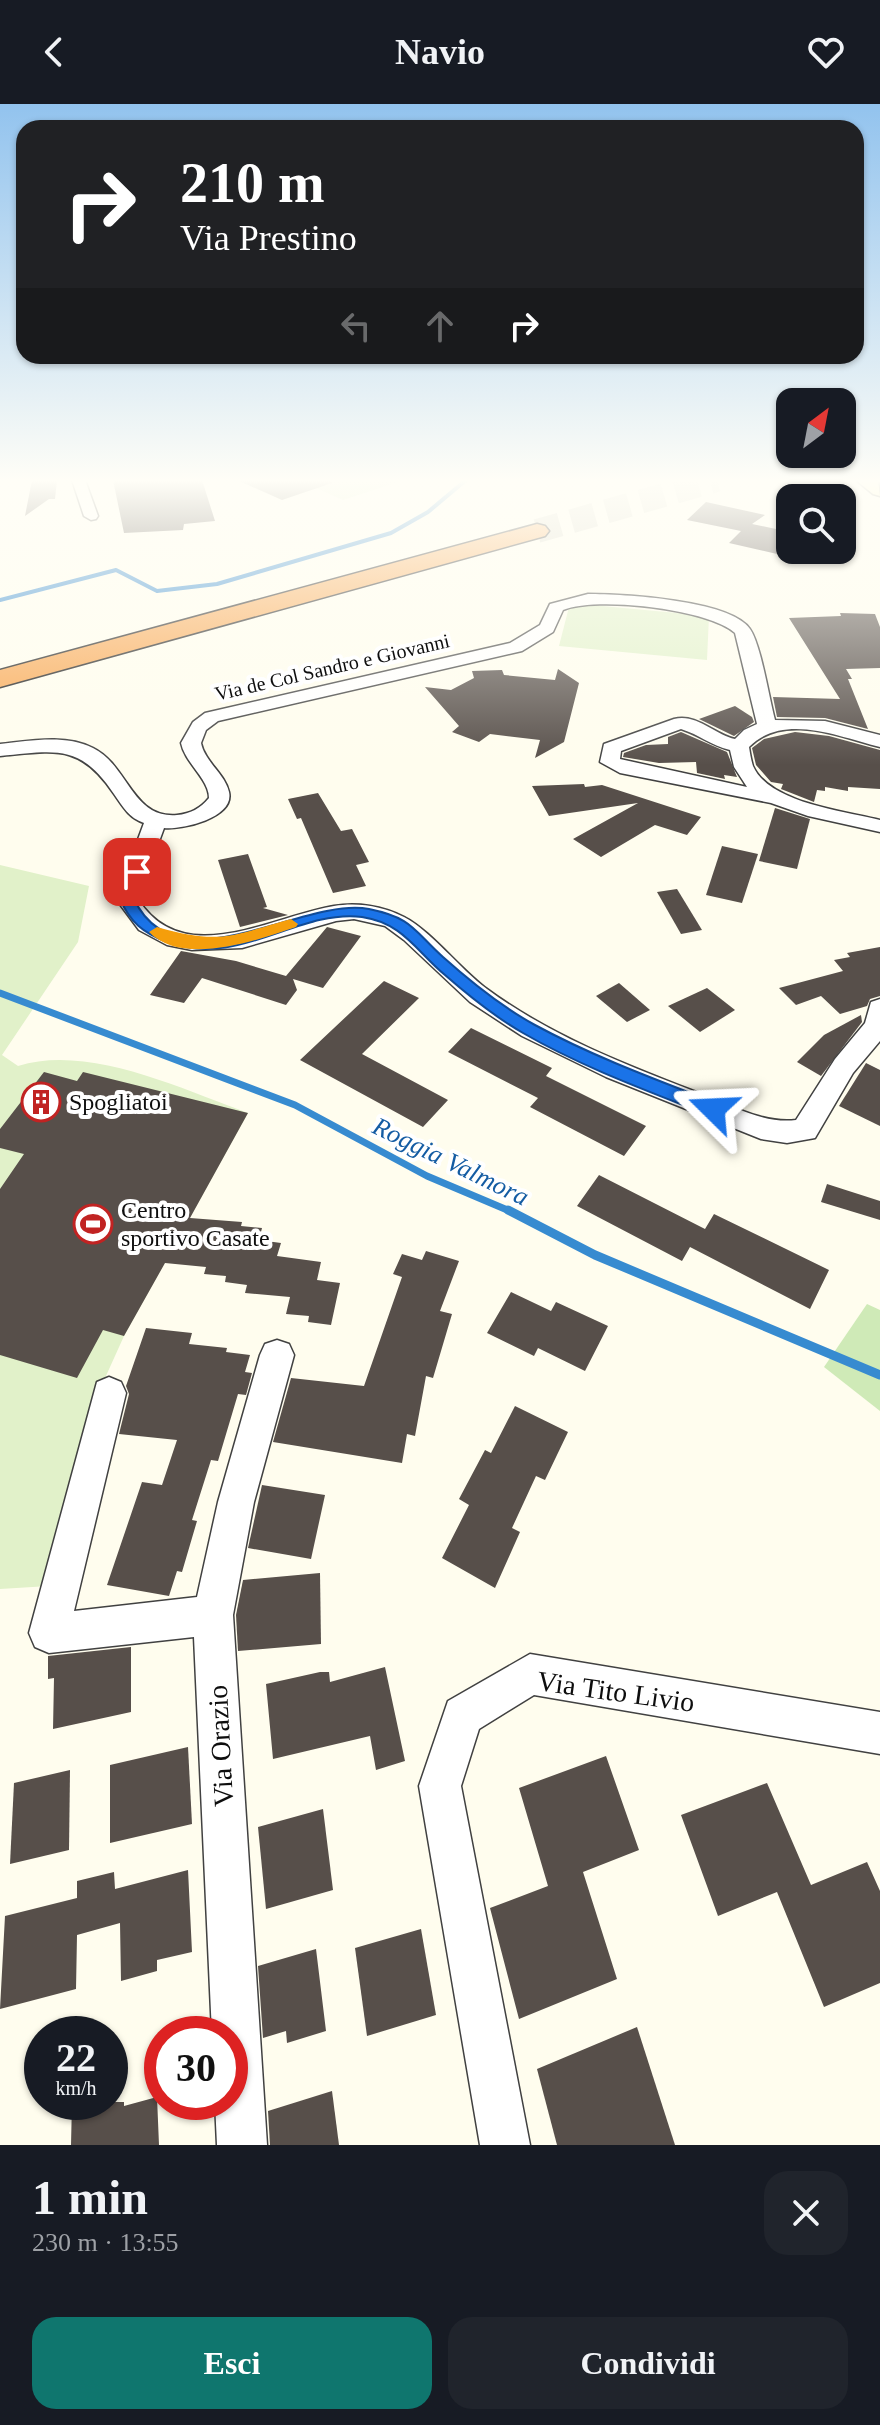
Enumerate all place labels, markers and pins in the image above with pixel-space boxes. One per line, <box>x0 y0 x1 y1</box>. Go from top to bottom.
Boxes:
pin <box>103 838 171 906</box>
building icon: Spogliatoi <box>20 1081 62 1123</box>
place label: Spogliatoi <box>69 1089 168 1115</box>
place label: Centro sportivo Casate <box>121 1197 270 1251</box>
sports icon: Centro sportivo Casate <box>72 1203 114 1245</box>

